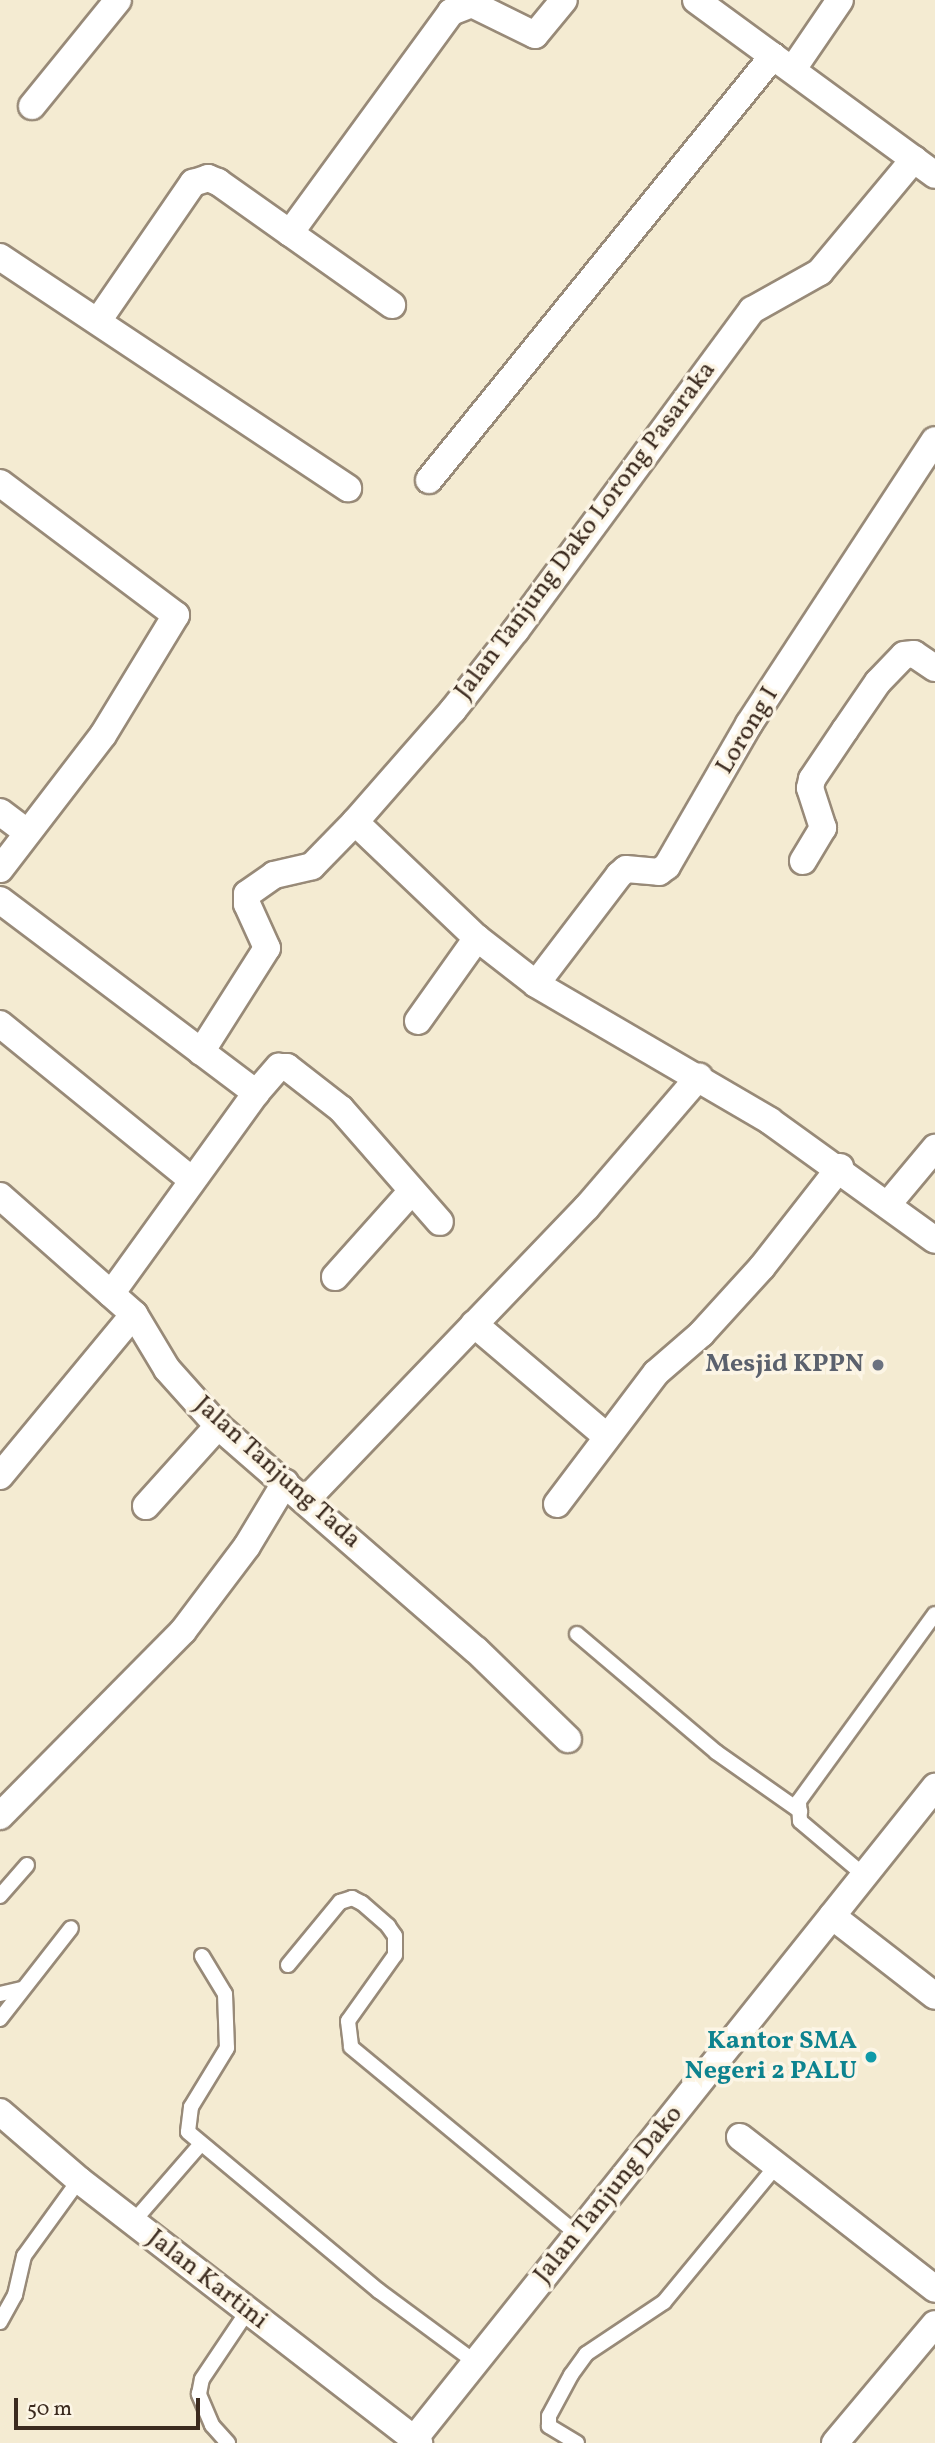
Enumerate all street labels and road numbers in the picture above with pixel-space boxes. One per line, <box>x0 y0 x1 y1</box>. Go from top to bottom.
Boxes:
street label: Jalan Tanjung Dako Lorong Pasaraka <box>448 355 724 707</box>
street label: Lorong I <box>710 682 786 780</box>
street label: Jalan Tanjung Tada <box>187 1389 367 1557</box>
street label: Jalan Tanjung Dako <box>527 2099 691 2291</box>
street label: Jalan Kartini <box>140 2223 274 2337</box>

